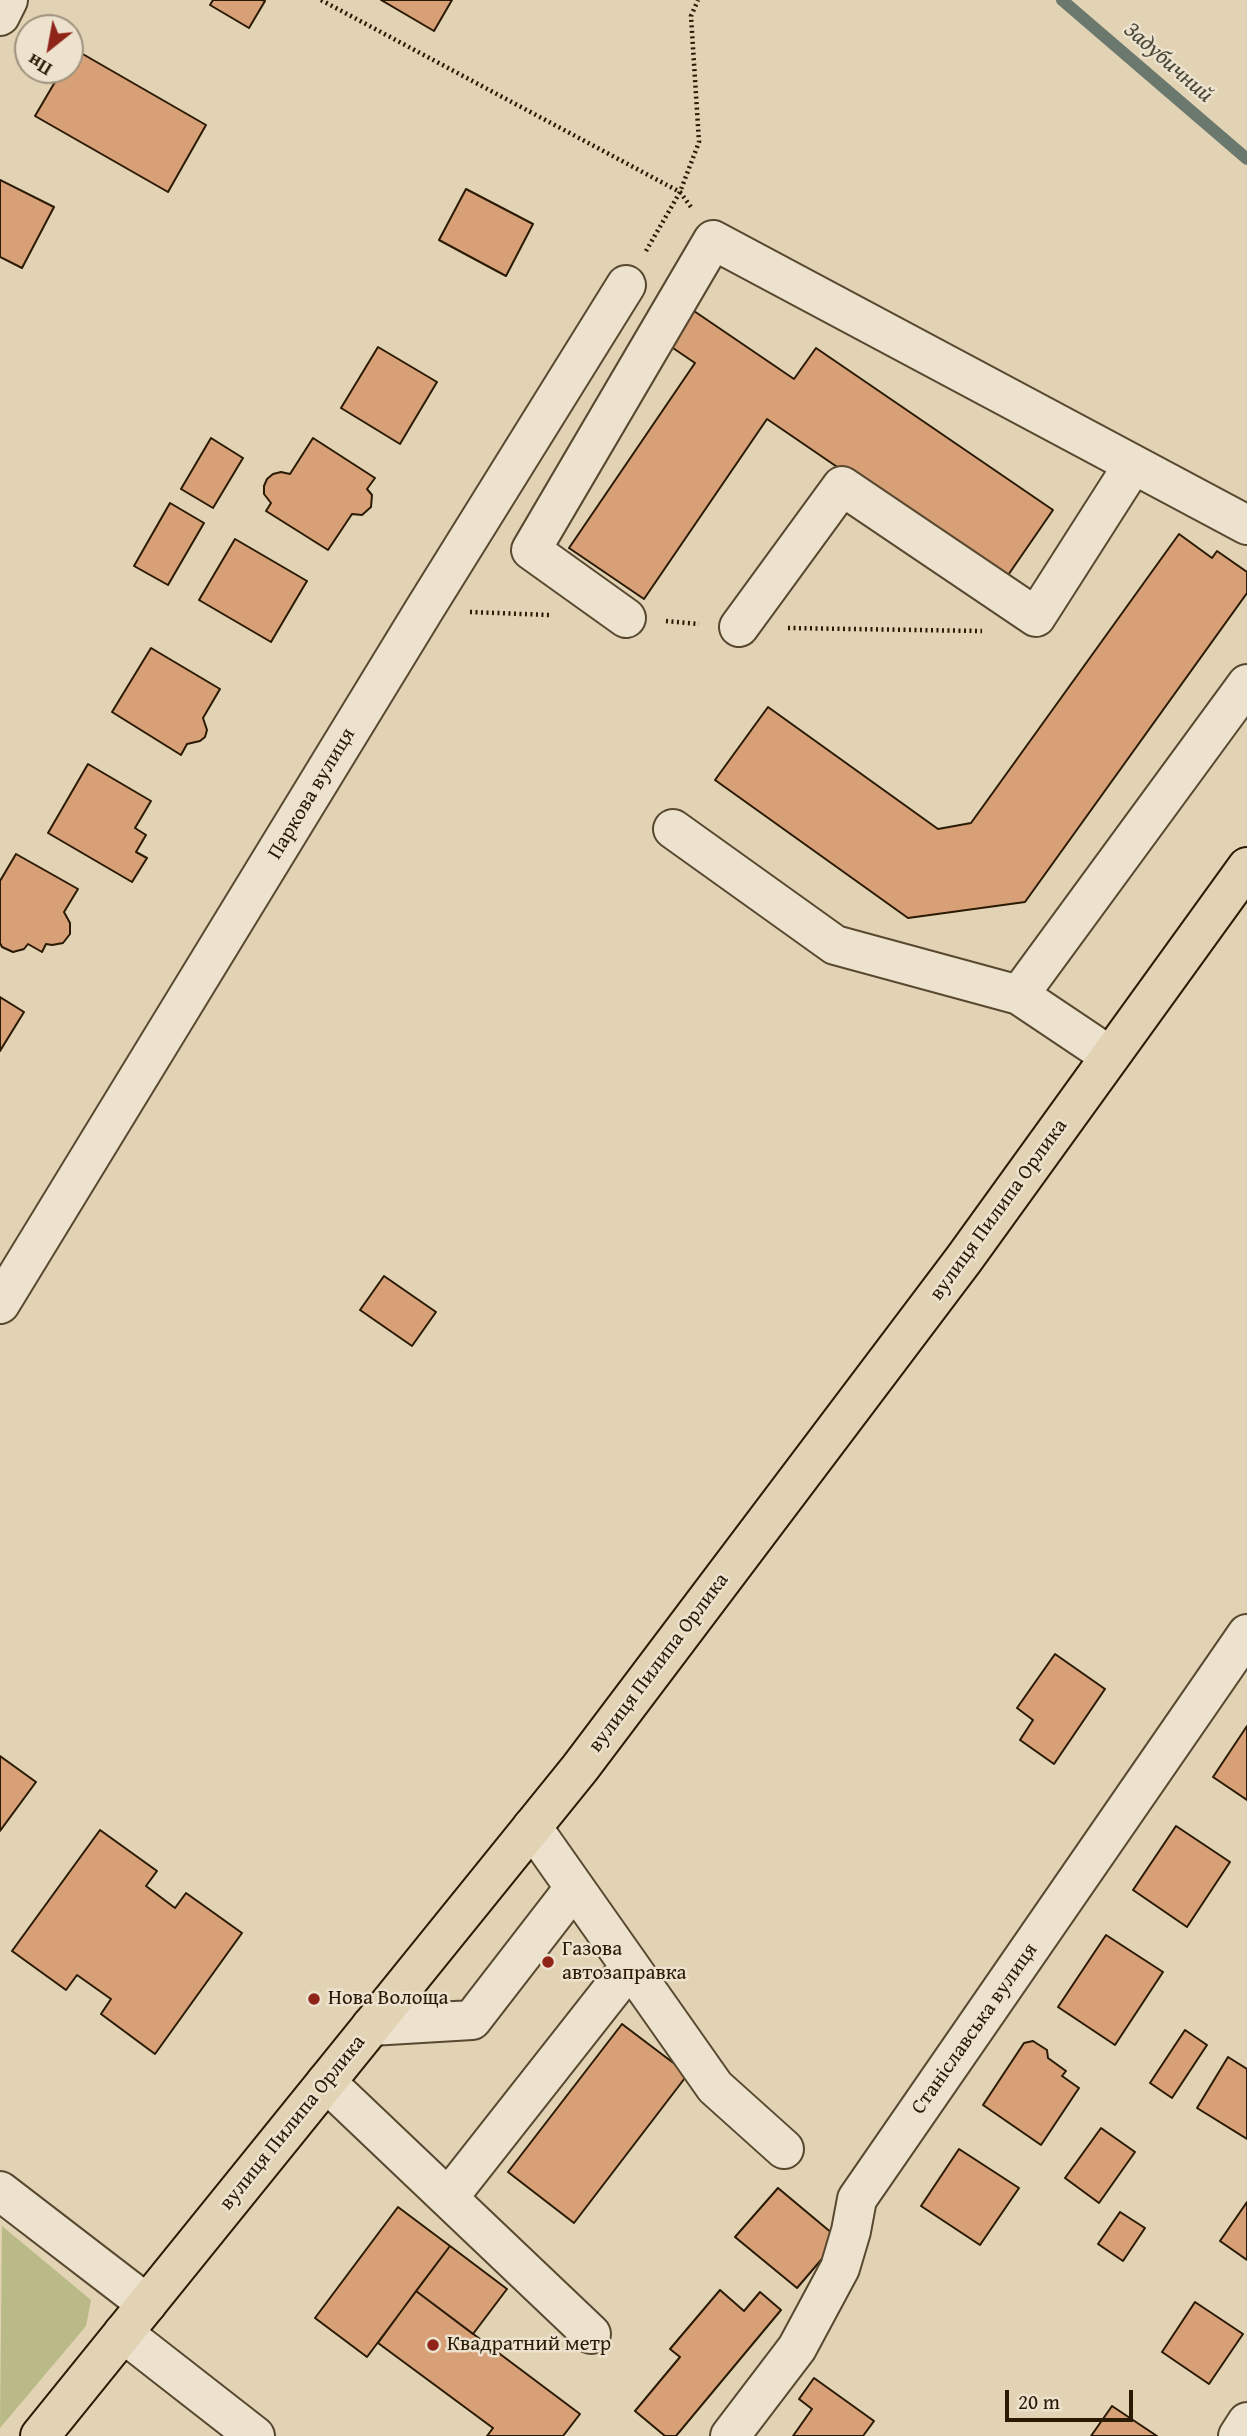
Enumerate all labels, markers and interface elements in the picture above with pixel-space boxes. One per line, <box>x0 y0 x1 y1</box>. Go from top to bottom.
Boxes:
north arrow <box>14 14 84 84</box>
water label: Задубичний <box>1118 17 1218 109</box>
text: Пн <box>22 47 57 84</box>
street label: Паркова вулиця <box>263 724 361 864</box>
street label: вулиця Пилипа Орлика <box>925 1114 1073 1306</box>
street label: вулиця Пилипа Орлика <box>583 1568 735 1758</box>
place label: Газова автозаправка <box>562 1937 687 1987</box>
street label: Станіславська вулиця <box>906 1939 1044 2119</box>
marker: Газова автозаправка <box>540 1954 556 1970</box>
place label: Нова Волоща <box>328 1986 449 2012</box>
marker: Нова Волоща <box>306 1991 322 2007</box>
street label: вулиця Пилипа Орлика <box>215 2030 371 2216</box>
place label: Квадратний метр <box>447 2332 611 2358</box>
marker: Квадратний метр <box>425 2337 441 2353</box>
scale bar <box>1009 2376 1137 2420</box>
text: 20 m <box>1018 2386 1060 2417</box>

